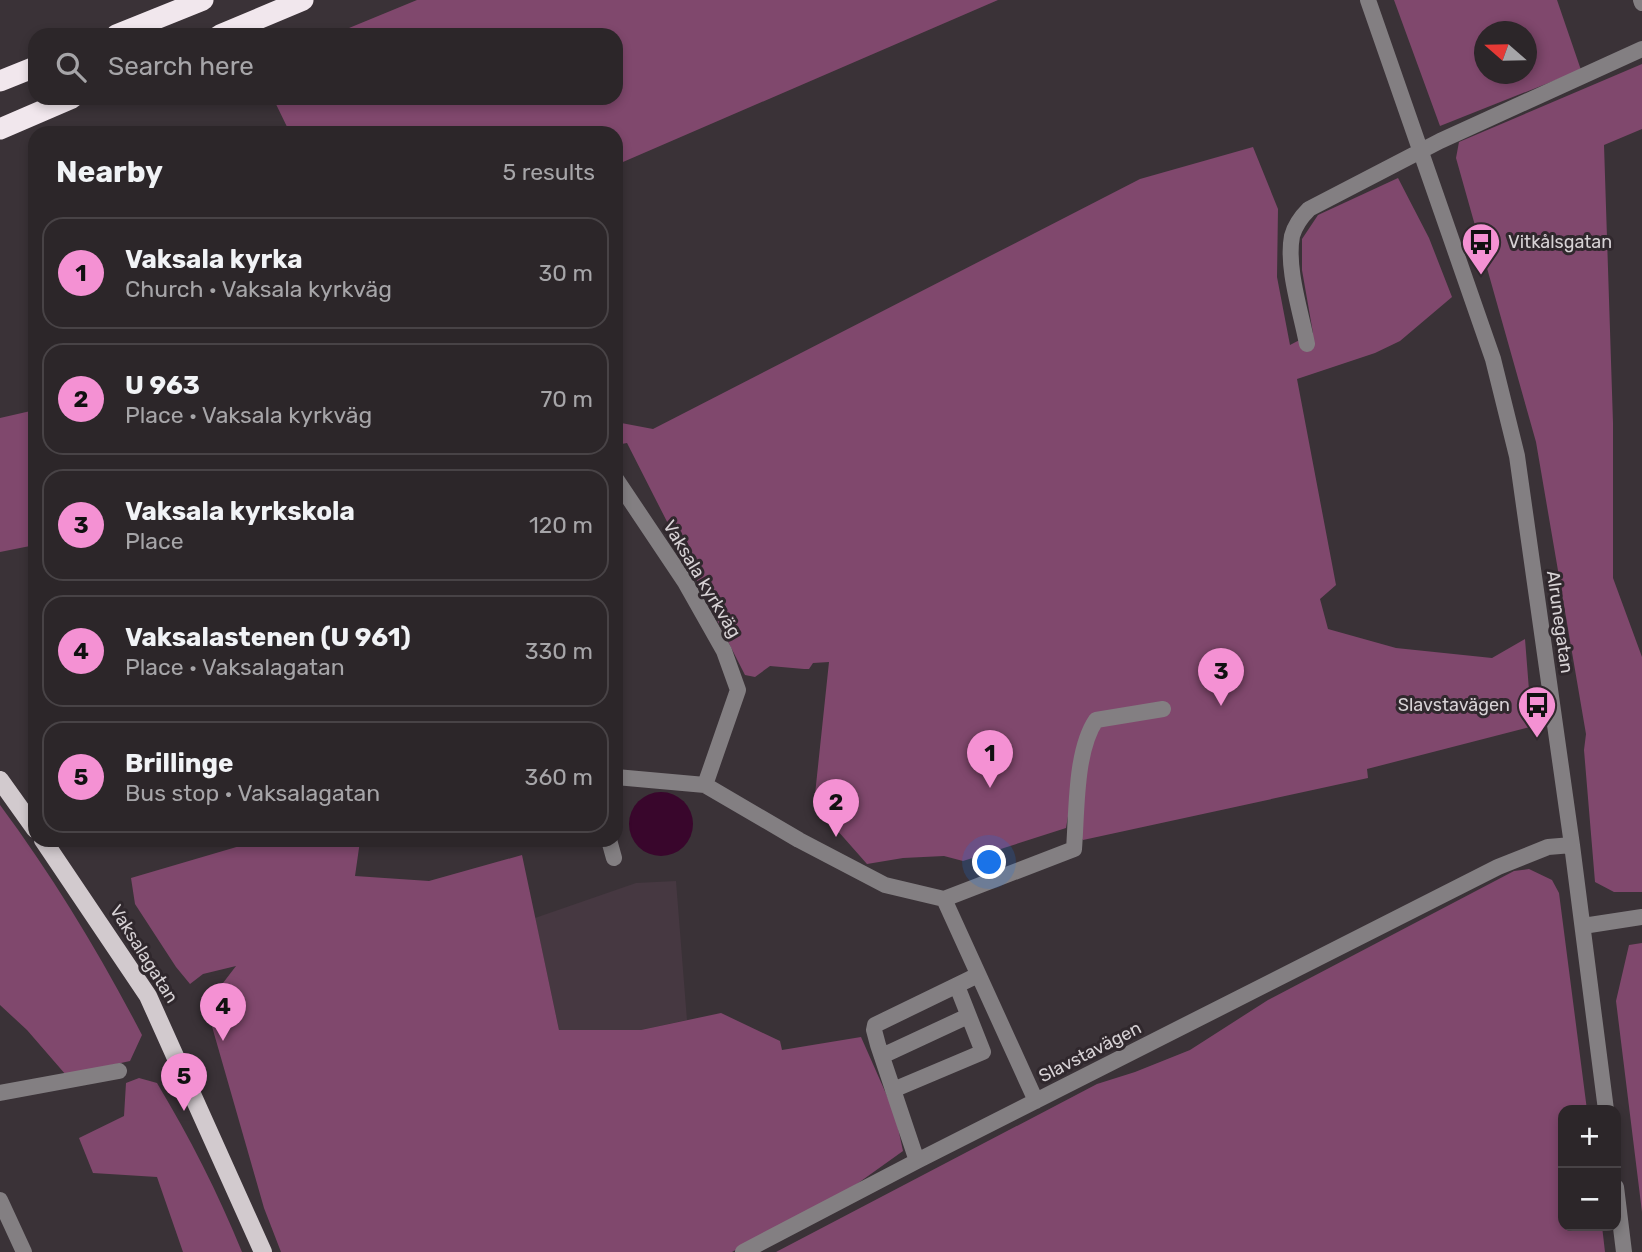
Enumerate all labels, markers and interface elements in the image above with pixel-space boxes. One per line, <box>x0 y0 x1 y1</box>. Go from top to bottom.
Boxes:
north arrow <box>1474 21 1537 84</box>
search box <box>28 28 623 105</box>
icon: search <box>52 48 90 86</box>
text: Search here <box>108 51 254 82</box>
text: Nearby <box>56 154 163 190</box>
text: 5 results <box>502 158 595 186</box>
bus stop icon: Vitkålsgatan <box>1460 221 1502 276</box>
place label: Vitkålsgatan <box>1508 231 1612 253</box>
text: Vaksala kyrka <box>125 244 303 275</box>
text: 1 <box>75 259 87 287</box>
text: 30 m <box>538 259 593 287</box>
text: Church · Vaksala kyrkväg <box>125 275 392 303</box>
text: U 963 <box>125 370 200 401</box>
text: 2 <box>74 385 88 413</box>
text: 70 m <box>541 385 593 413</box>
text: Place · Vaksala kyrkväg <box>125 401 372 429</box>
text: Vaksala kyrkskola <box>125 496 355 527</box>
text: 3 <box>73 511 89 539</box>
text: 120 m <box>529 511 593 539</box>
street label: Vaksala kyrkväg <box>658 516 746 642</box>
text: Place <box>125 527 184 555</box>
street label: Alrunegatan <box>1542 569 1578 675</box>
text: Vaksalastenen (U 961) <box>125 622 411 653</box>
text: 4 <box>73 637 89 665</box>
text: 330 m <box>525 637 593 665</box>
pin: 3 <box>1198 648 1244 706</box>
text: Place · Vaksalagatan <box>125 653 345 681</box>
bus stop icon: Slavstavägen <box>1516 684 1558 739</box>
place label: Slavstavägen <box>1398 694 1510 716</box>
pin: 1 <box>967 730 1013 788</box>
text: Brillinge <box>125 748 234 779</box>
text: 5 <box>74 763 88 791</box>
text: 360 m <box>525 763 593 791</box>
text: Bus stop · Vaksalagatan <box>125 779 380 807</box>
pin: 2 <box>813 779 859 837</box>
your location <box>972 845 1006 879</box>
street label: Vaksalagatan <box>105 901 183 1007</box>
pin: 4 <box>200 983 246 1041</box>
street label: Slavstavägen <box>1035 1017 1145 1087</box>
pin: 5 <box>161 1053 207 1111</box>
map controls <box>1558 1105 1621 1231</box>
button: + <box>1558 1105 1621 1168</box>
button: − <box>1558 1168 1621 1231</box>

